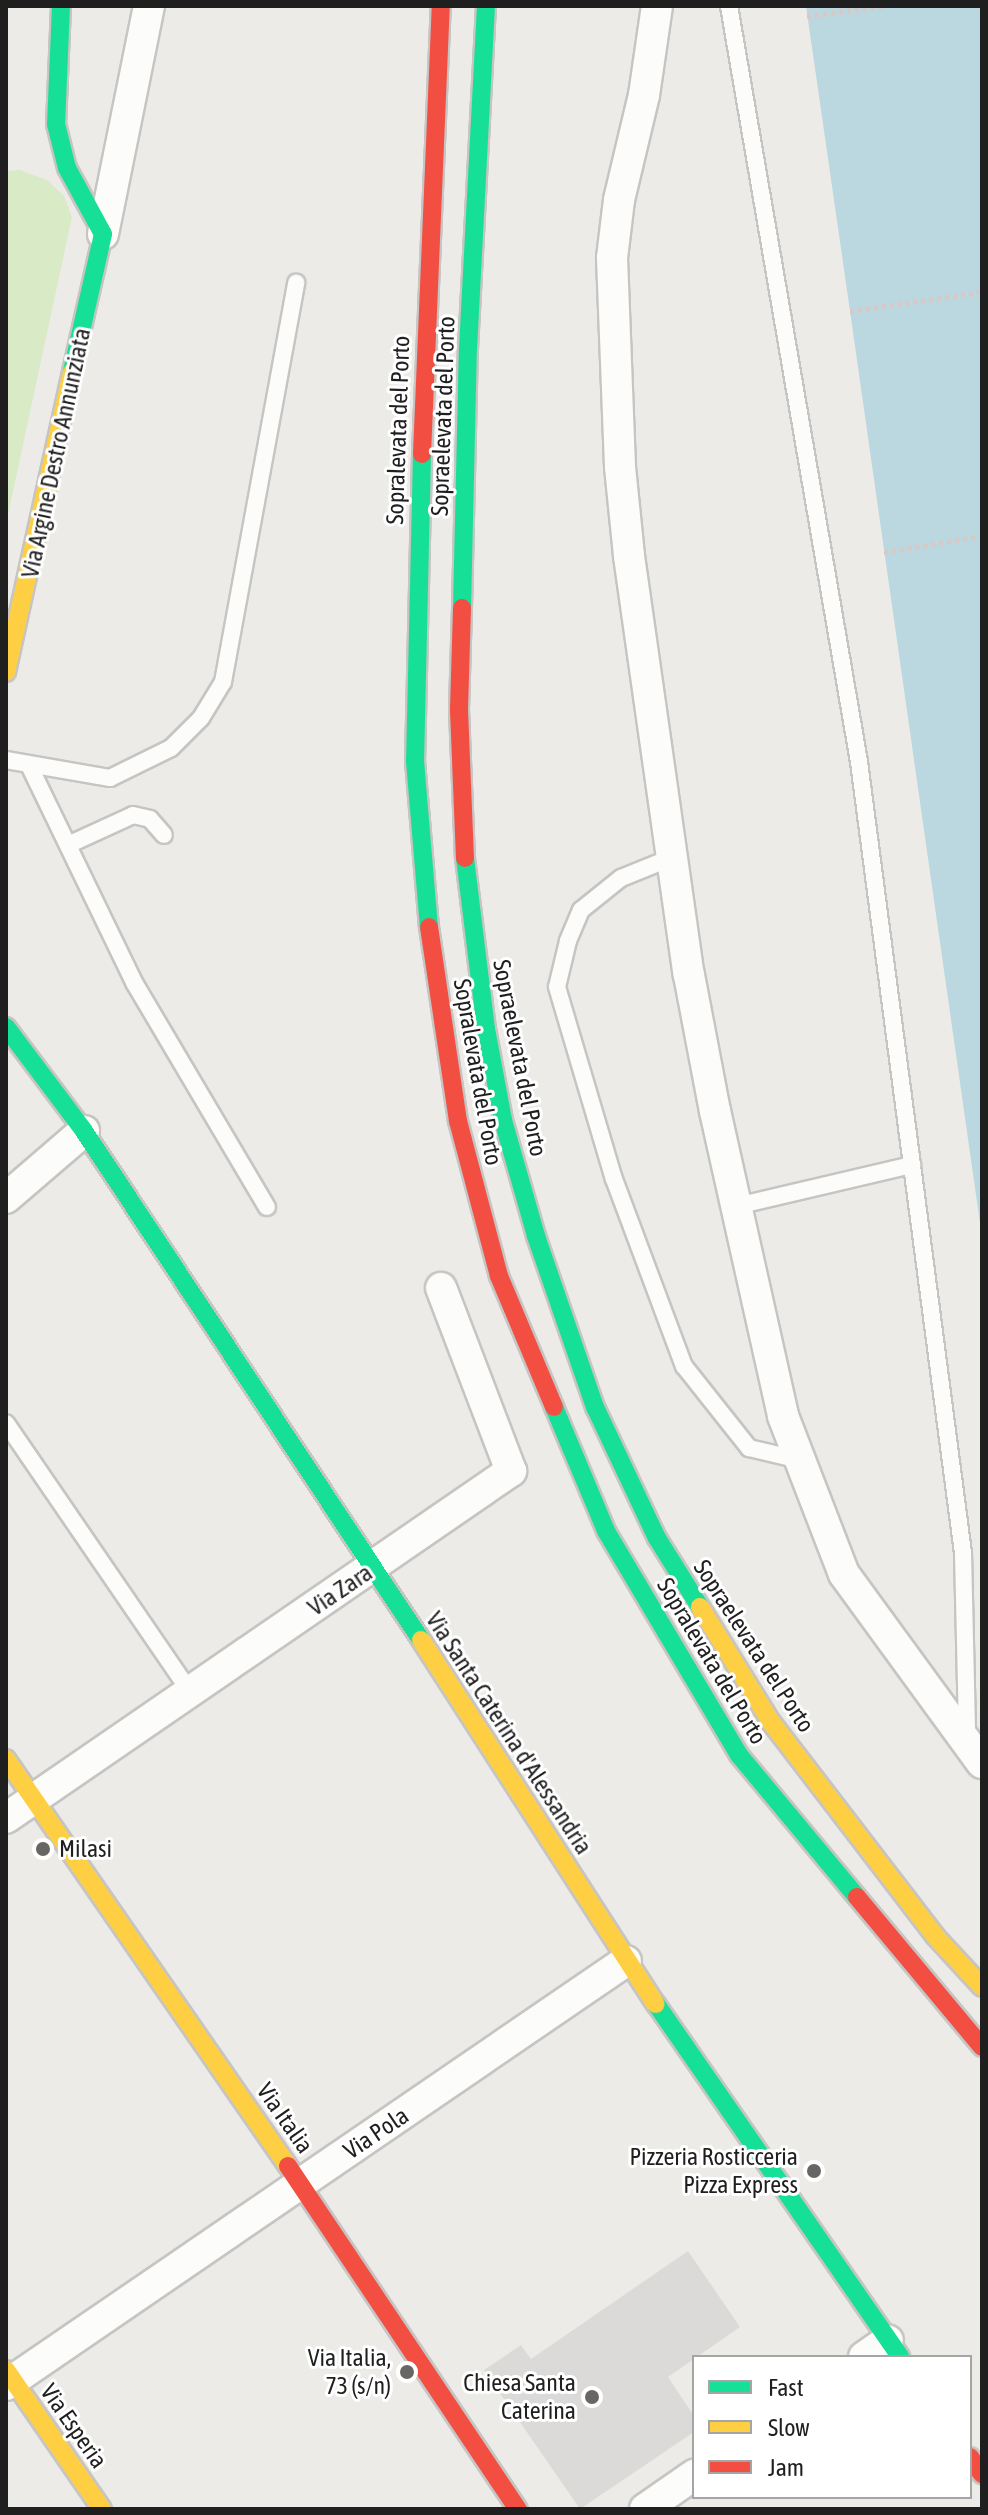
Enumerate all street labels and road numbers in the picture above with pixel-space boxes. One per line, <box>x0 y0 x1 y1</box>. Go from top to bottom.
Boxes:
street label: Sopraelevata del Porto <box>425 316 461 516</box>
street label: Via Argine Destro Annunziata <box>15 326 97 580</box>
street label: Sopralevata del Porto <box>380 335 416 525</box>
street label: Sopraelevata del Porto <box>487 957 553 1159</box>
street label: Sopralevata del Porto <box>447 976 509 1168</box>
street label: Sopraelevata del Porto <box>688 1554 820 1738</box>
street label: Via Zara <box>302 1558 378 1622</box>
street label: Sopralevata del Porto <box>651 1573 773 1749</box>
street label: Via Santa Caterina d'Alessandria <box>420 1606 598 1860</box>
street label: Via Italia <box>251 2077 319 2159</box>
street label: Via Pola <box>338 2101 414 2165</box>
street label: Via Esperia <box>35 2378 113 2474</box>

